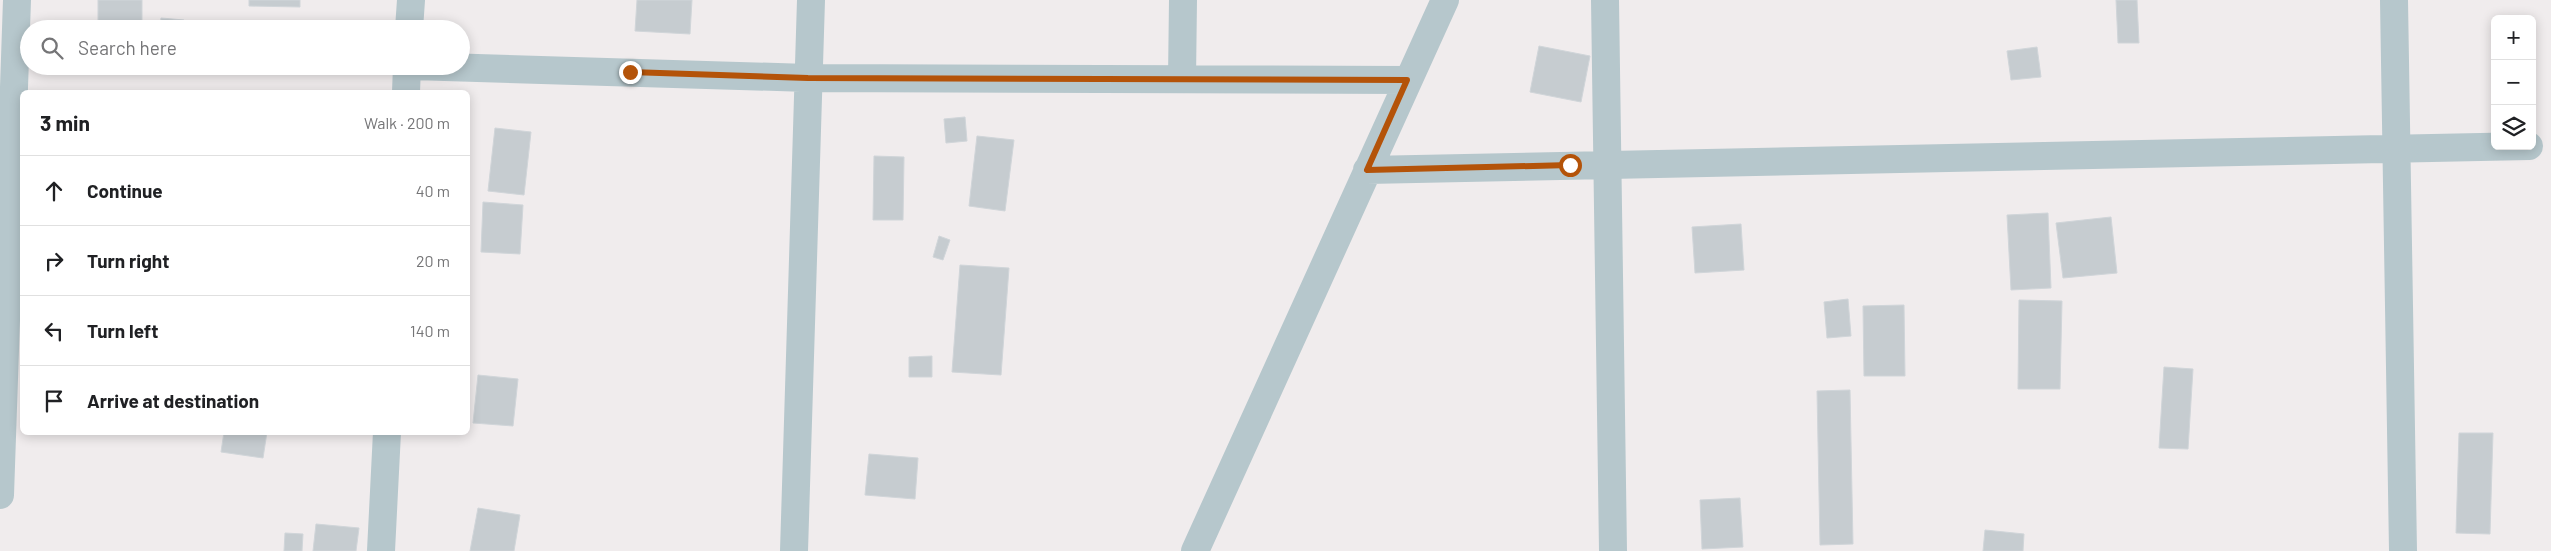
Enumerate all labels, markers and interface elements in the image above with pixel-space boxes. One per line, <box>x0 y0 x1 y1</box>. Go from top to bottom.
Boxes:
map controls <box>2491 15 2536 150</box>
button: + <box>2491 15 2536 60</box>
search box <box>20 20 470 75</box>
icon: search <box>38 34 66 62</box>
text: Search here <box>78 36 177 59</box>
button: − <box>2491 60 2536 105</box>
route end <box>619 61 642 84</box>
button: layers <box>2491 105 2536 150</box>
text: 3 min <box>40 110 90 135</box>
text: Walk · 200 m <box>364 113 450 132</box>
route start <box>1559 154 1582 177</box>
icon: ahead <box>40 177 68 205</box>
text: Continue <box>87 179 163 202</box>
text: 40 m <box>416 181 450 200</box>
icon: right <box>40 247 68 275</box>
text: Turn right <box>87 249 169 272</box>
text: 20 m <box>416 251 450 270</box>
icon: left <box>40 317 68 345</box>
text: Turn left <box>87 319 158 342</box>
text: 140 m <box>410 321 450 340</box>
icon: arrive <box>40 387 68 415</box>
text: Arrive at destination <box>87 389 259 412</box>

